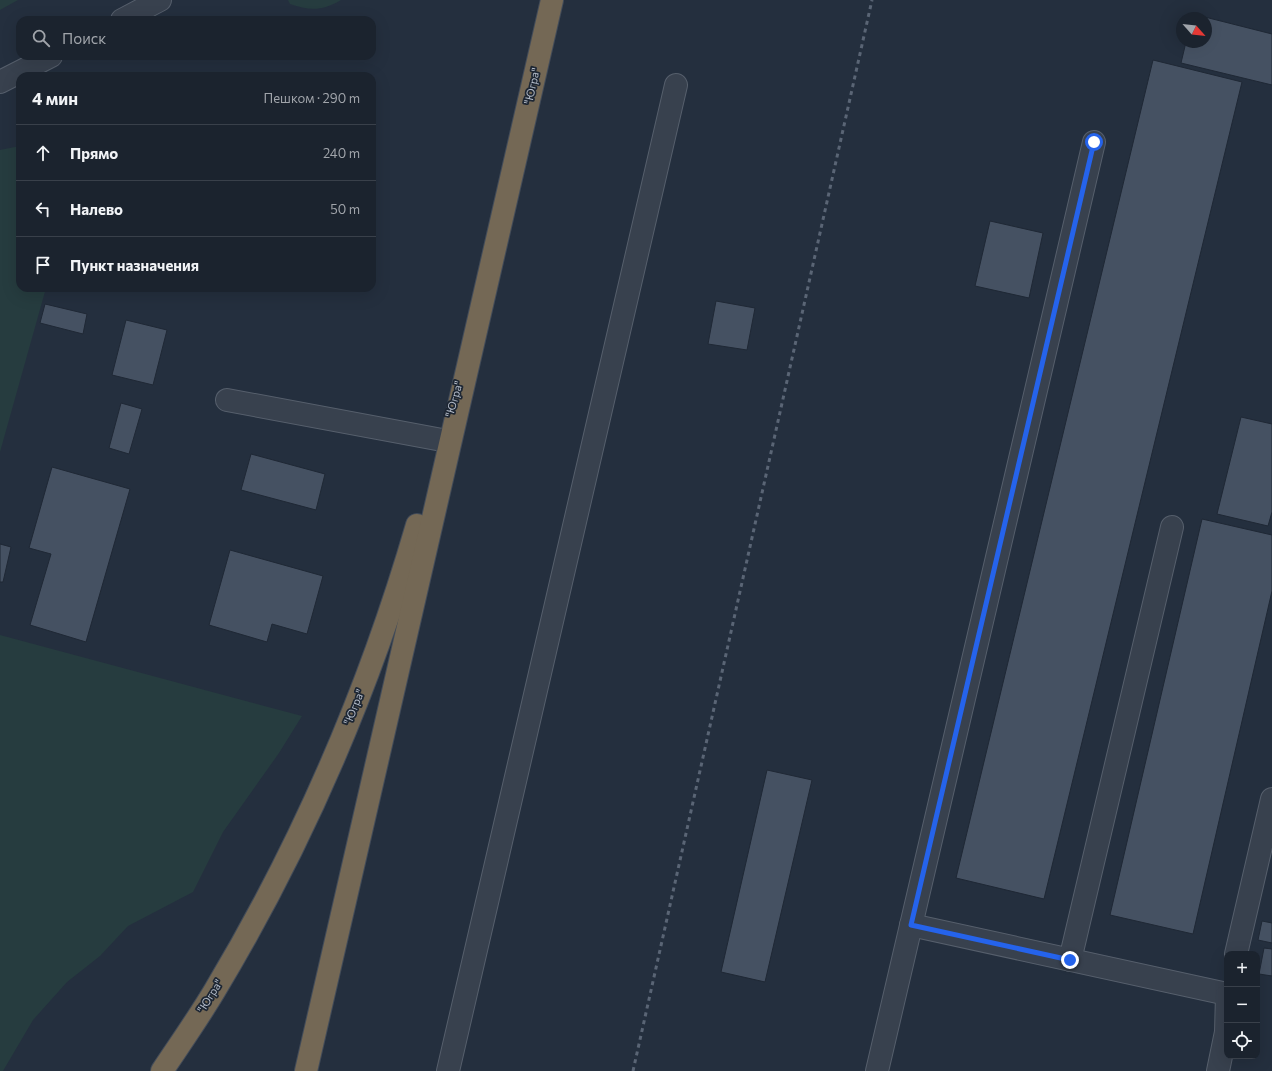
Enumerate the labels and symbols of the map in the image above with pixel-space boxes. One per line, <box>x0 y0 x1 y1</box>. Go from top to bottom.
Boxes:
north arrow <box>1176 12 1212 48</box>
street label: "Югра" <box>521 66 542 105</box>
route start <box>1085 133 1103 151</box>
street label: "Югра" <box>442 379 465 418</box>
street label: "Югра" <box>341 687 367 726</box>
route end <box>1061 951 1079 969</box>
street label: "Югра" <box>194 977 225 1015</box>

